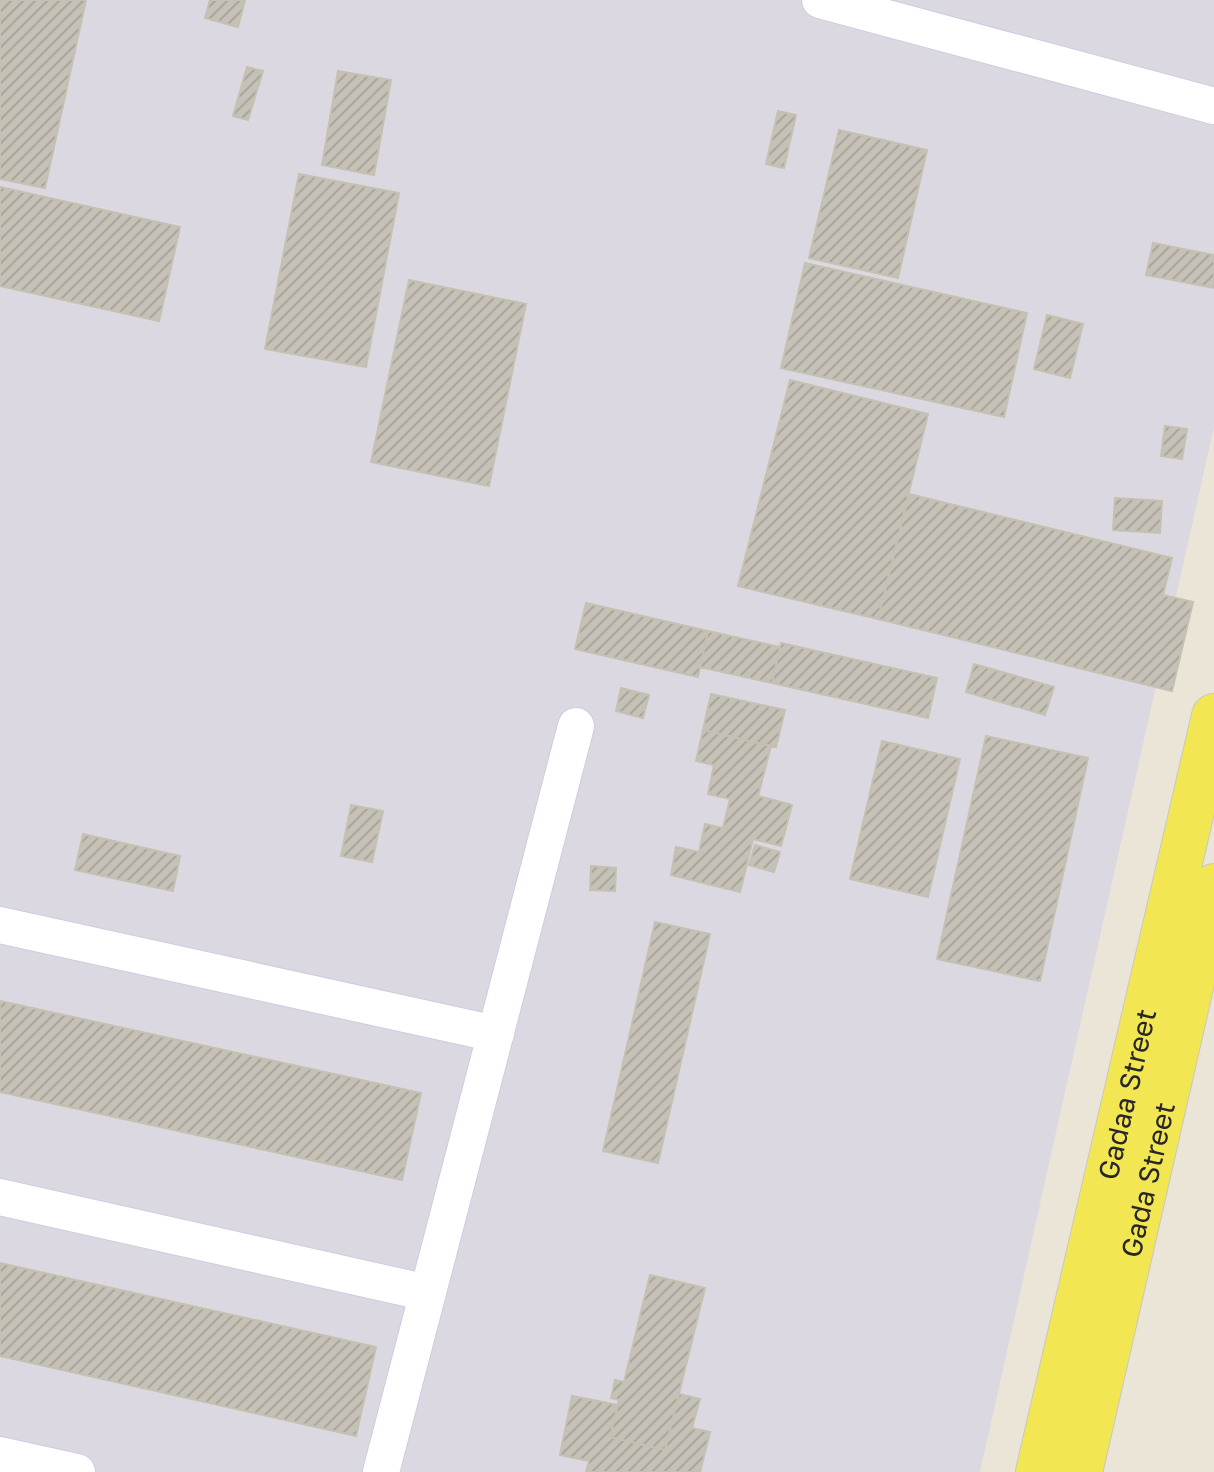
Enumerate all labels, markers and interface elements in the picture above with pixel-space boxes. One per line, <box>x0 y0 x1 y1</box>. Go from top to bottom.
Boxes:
street label: Gadaa Street <box>1090 1005 1162 1183</box>
street label: Gada Street <box>1113 1099 1181 1261</box>

